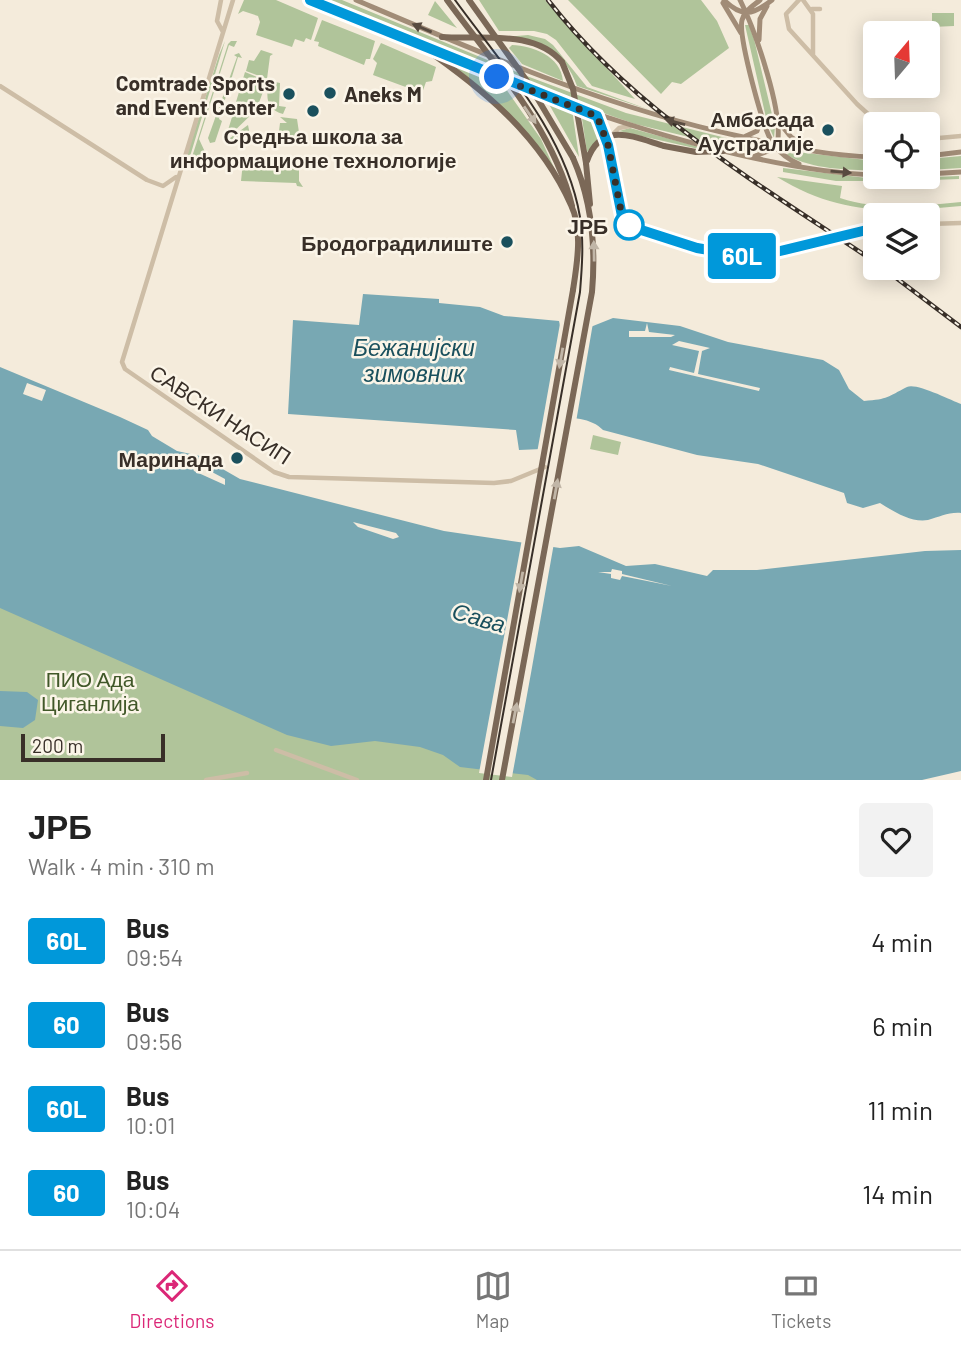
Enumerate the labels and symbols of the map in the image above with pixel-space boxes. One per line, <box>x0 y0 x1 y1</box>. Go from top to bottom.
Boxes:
north arrow <box>863 21 940 98</box>
one-way arrow <box>412 22 432 34</box>
your location <box>479 59 514 94</box>
place label: Comtrade Sports and Event Center <box>116 70 275 119</box>
place label: Aneks M <box>344 81 422 106</box>
marker: Aneks M <box>322 85 338 101</box>
marker: Comtrade Sports and Event Center <box>281 86 297 102</box>
marker: Средња школа за информационе технологије <box>305 103 321 119</box>
one-way arrow <box>523 106 537 124</box>
place label: Амбасада Аустралије <box>697 106 814 155</box>
one-way arrow <box>664 116 686 127</box>
marker: Амбасада Аустралије <box>820 122 836 138</box>
place label: Средња школа за информационе технологије <box>170 123 456 172</box>
one-way arrow <box>830 167 852 178</box>
marker: ЈРБ <box>614 210 644 240</box>
place label: ЈРБ <box>567 213 608 238</box>
place label: Бродоградилиште <box>301 230 493 255</box>
line badge: 60L <box>702 233 782 279</box>
marker: Бродоградилиште <box>499 234 515 250</box>
one-way arrow <box>588 239 600 261</box>
water label: Бежанијски зимовник <box>353 333 475 387</box>
one-way arrow <box>556 347 567 369</box>
street label: САВСКИ НАСИП <box>146 359 296 469</box>
place label: Маринада <box>118 446 223 471</box>
marker: Маринада <box>229 450 245 466</box>
one-way arrow <box>551 478 562 500</box>
one-way arrow <box>515 571 526 593</box>
water label: Сава <box>449 596 509 638</box>
park label: ПИО Ада Циганлија <box>41 666 139 715</box>
one-way arrow <box>510 702 521 724</box>
scale bar <box>21 731 164 763</box>

